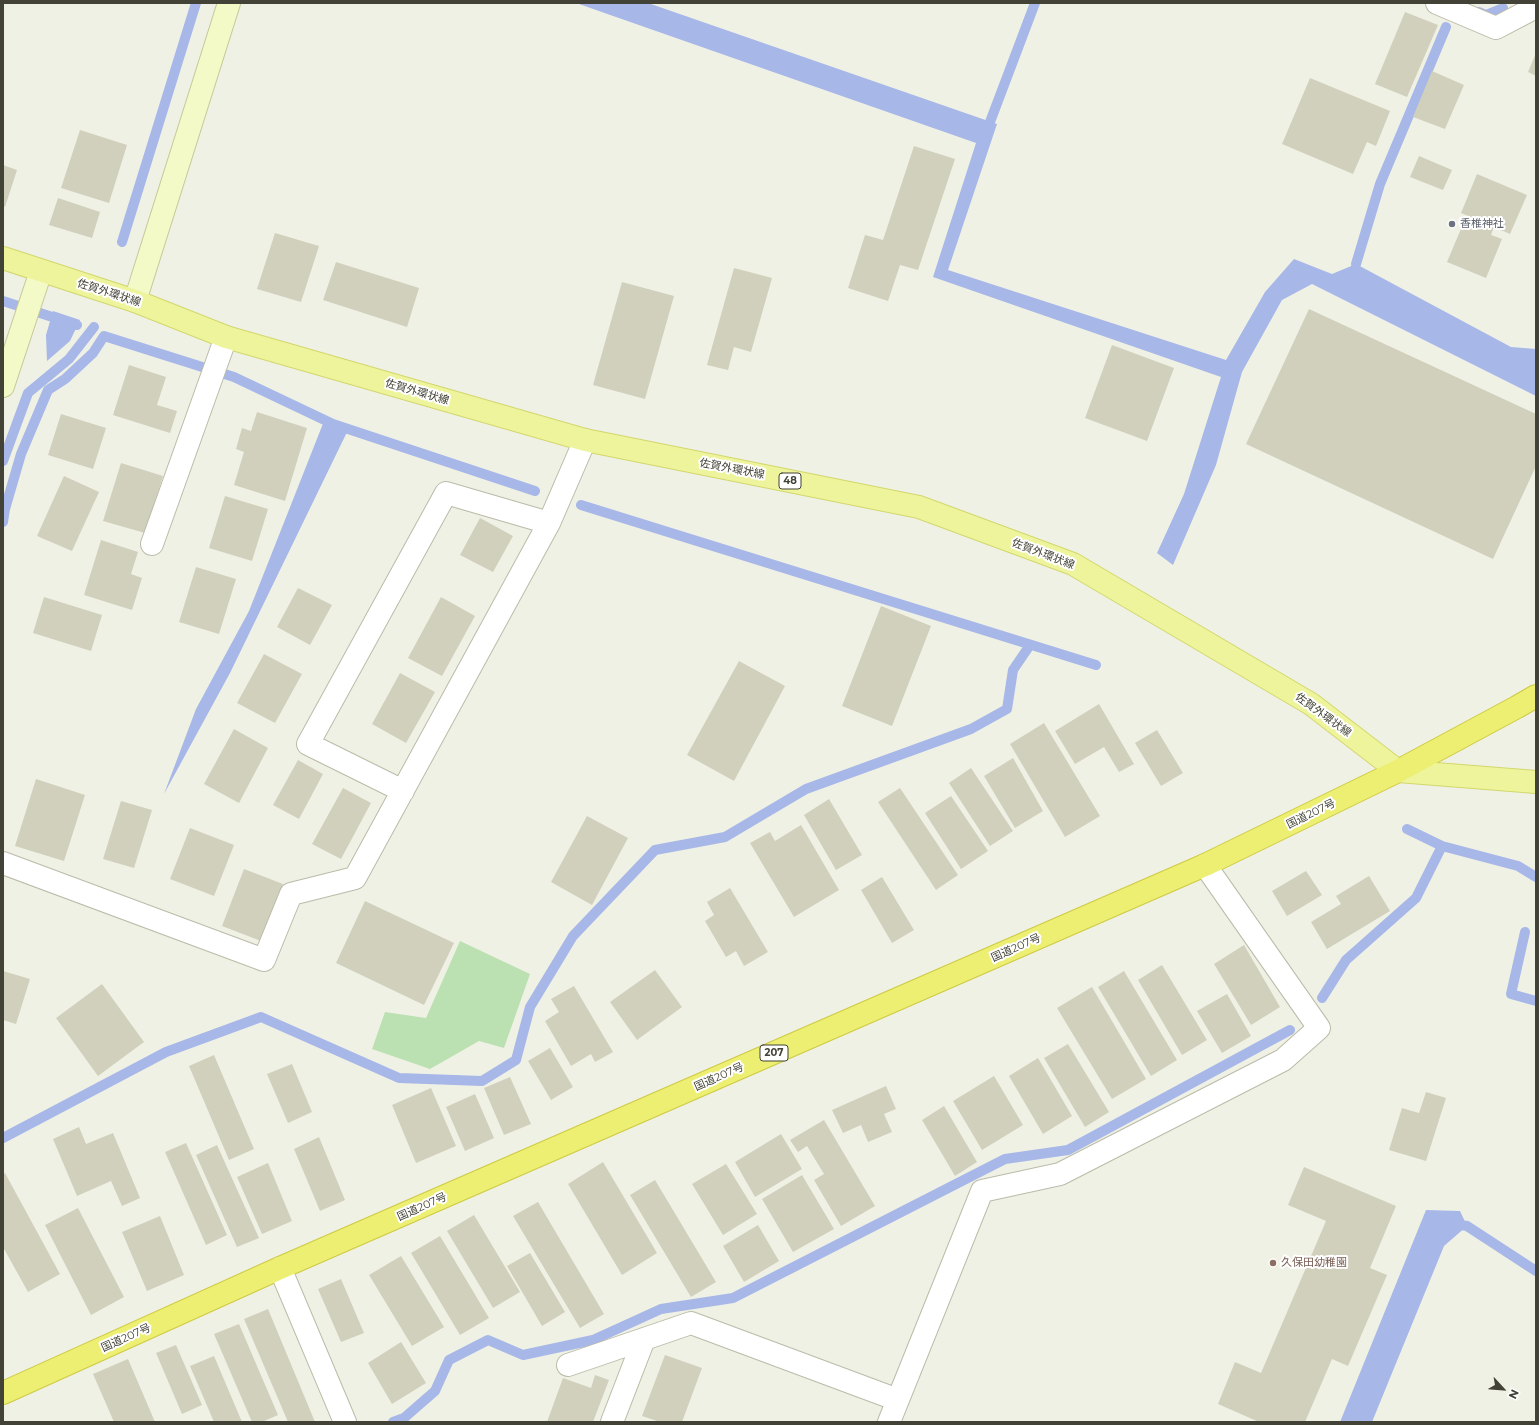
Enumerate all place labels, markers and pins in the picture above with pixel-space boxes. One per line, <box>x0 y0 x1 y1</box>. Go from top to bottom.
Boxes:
place label: 香椎神社 <box>1460 217 1504 231</box>
marker: 香椎神社 <box>1447 219 1457 229</box>
place label: 久保田幼稚園 <box>1281 1256 1347 1270</box>
marker: 久保田幼稚園 <box>1268 1258 1278 1268</box>

